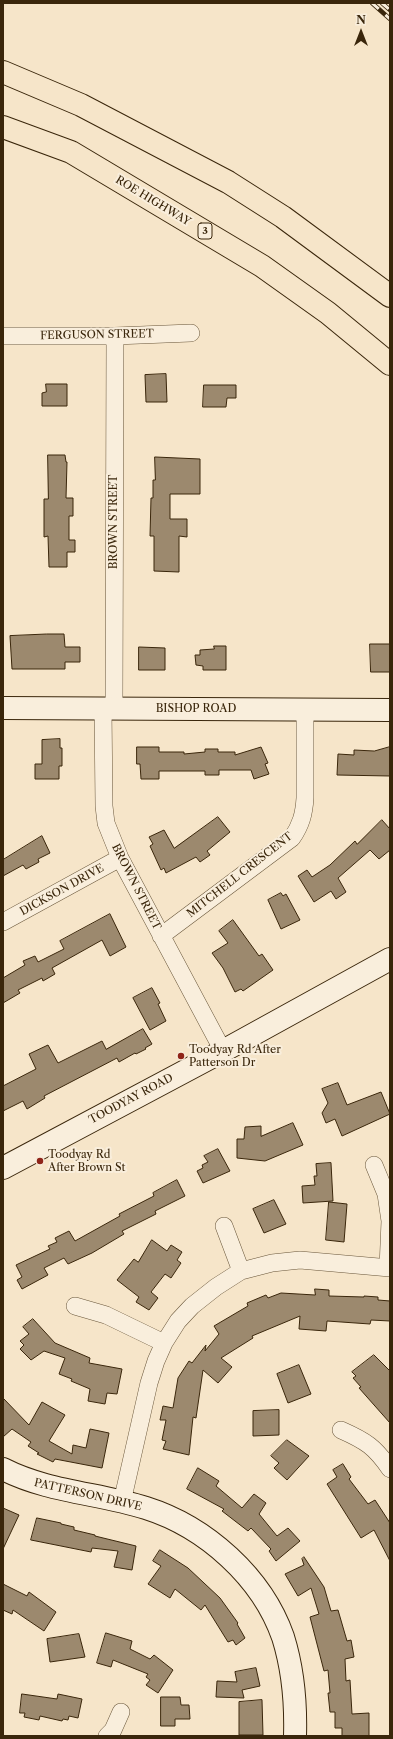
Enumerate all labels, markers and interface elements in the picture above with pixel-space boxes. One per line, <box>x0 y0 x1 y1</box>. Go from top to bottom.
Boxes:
north arrow <box>341 12 381 52</box>
text: N <box>356 13 366 27</box>
street label: ROE HIGHWAY <box>113 173 193 229</box>
road number: 3 <box>198 223 212 239</box>
street label: FERGUSON STREET <box>40 327 154 343</box>
street label: BROWN STREET <box>107 475 121 569</box>
street label: BISHOP ROAD <box>156 702 236 716</box>
street label: MITCHELL CRESCENT <box>185 830 295 920</box>
street label: BROWN STREET <box>109 842 163 932</box>
street label: DICKSON DRIVE <box>18 861 106 919</box>
place label: Toodyay Rd After Patterson Dr <box>189 1043 281 1069</box>
marker: Toodyay Rd After Patterson Dr <box>176 1051 186 1061</box>
street label: TOODYAY ROAD <box>87 1071 175 1127</box>
place label: Toodyay Rd After Brown St <box>48 1148 125 1174</box>
marker: Toodyay Rd After Brown St <box>35 1156 45 1166</box>
street label: PATTERSON DRIVE <box>33 1476 143 1514</box>

